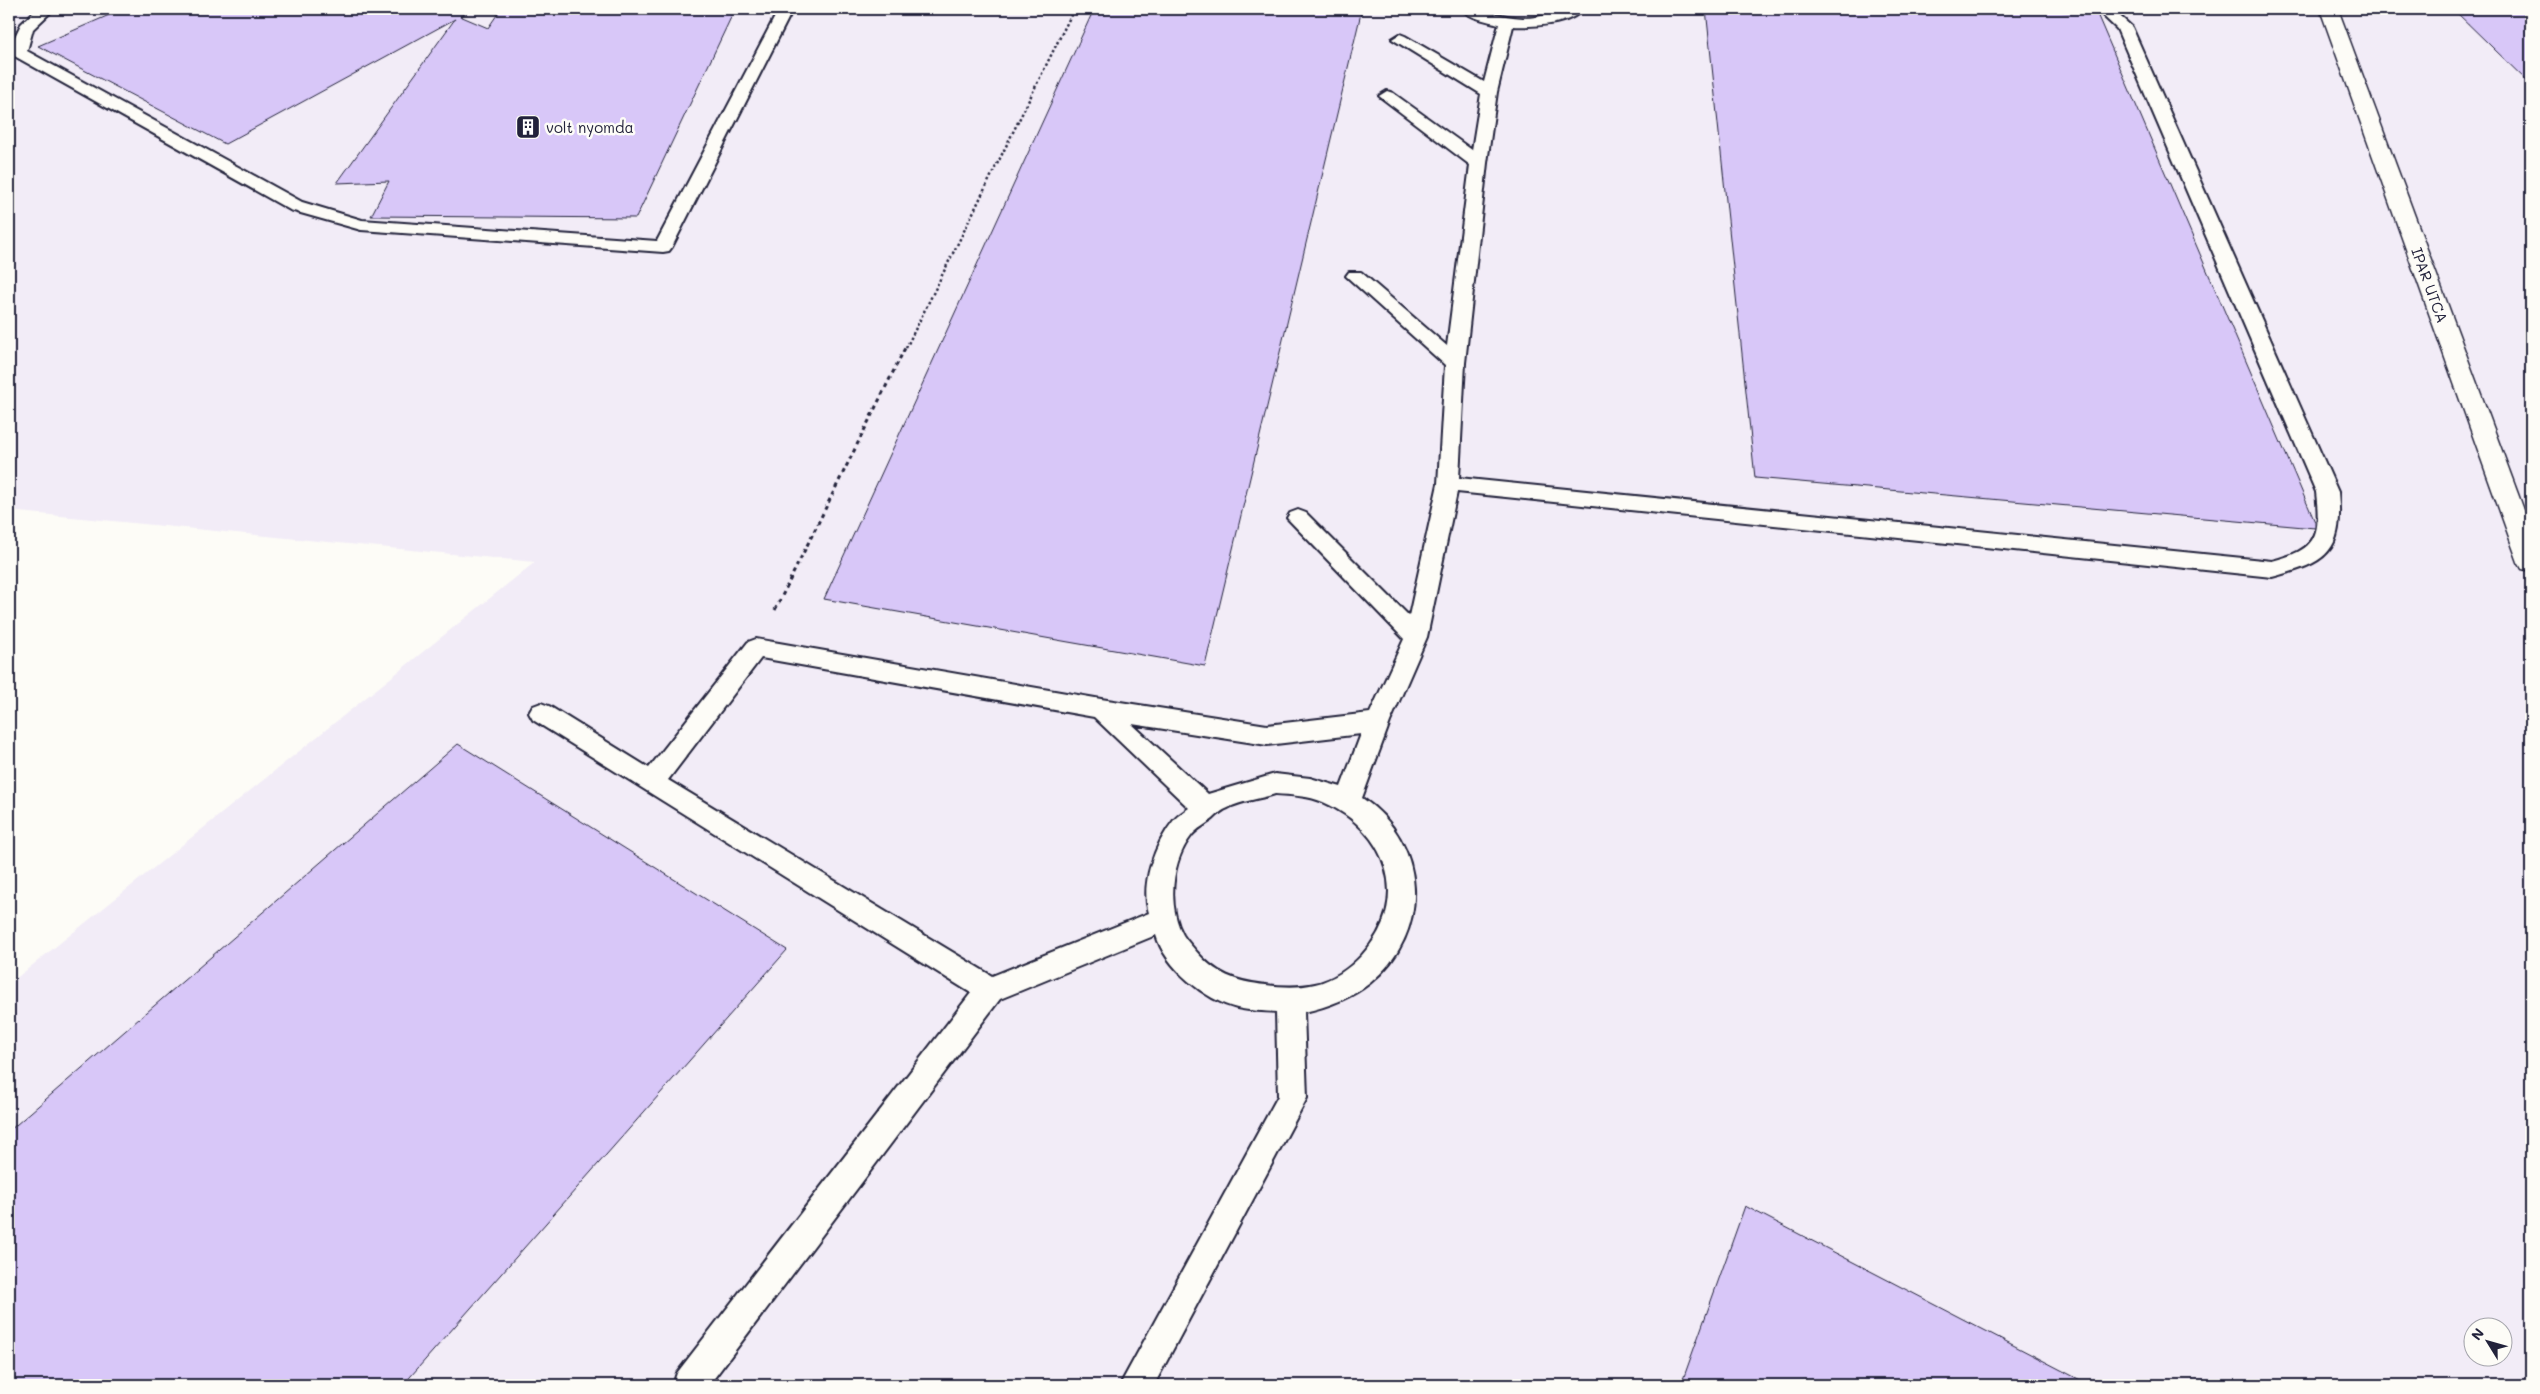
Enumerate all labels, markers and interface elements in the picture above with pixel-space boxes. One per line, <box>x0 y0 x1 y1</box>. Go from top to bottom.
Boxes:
building icon: volt nyomda <box>515 114 541 140</box>
place label: volt nyomda <box>546 117 634 137</box>
street label: IPAR UTCA <box>2407 245 2453 325</box>
north arrow <box>2462 1316 2512 1366</box>
text: N <box>2466 1324 2488 1344</box>

